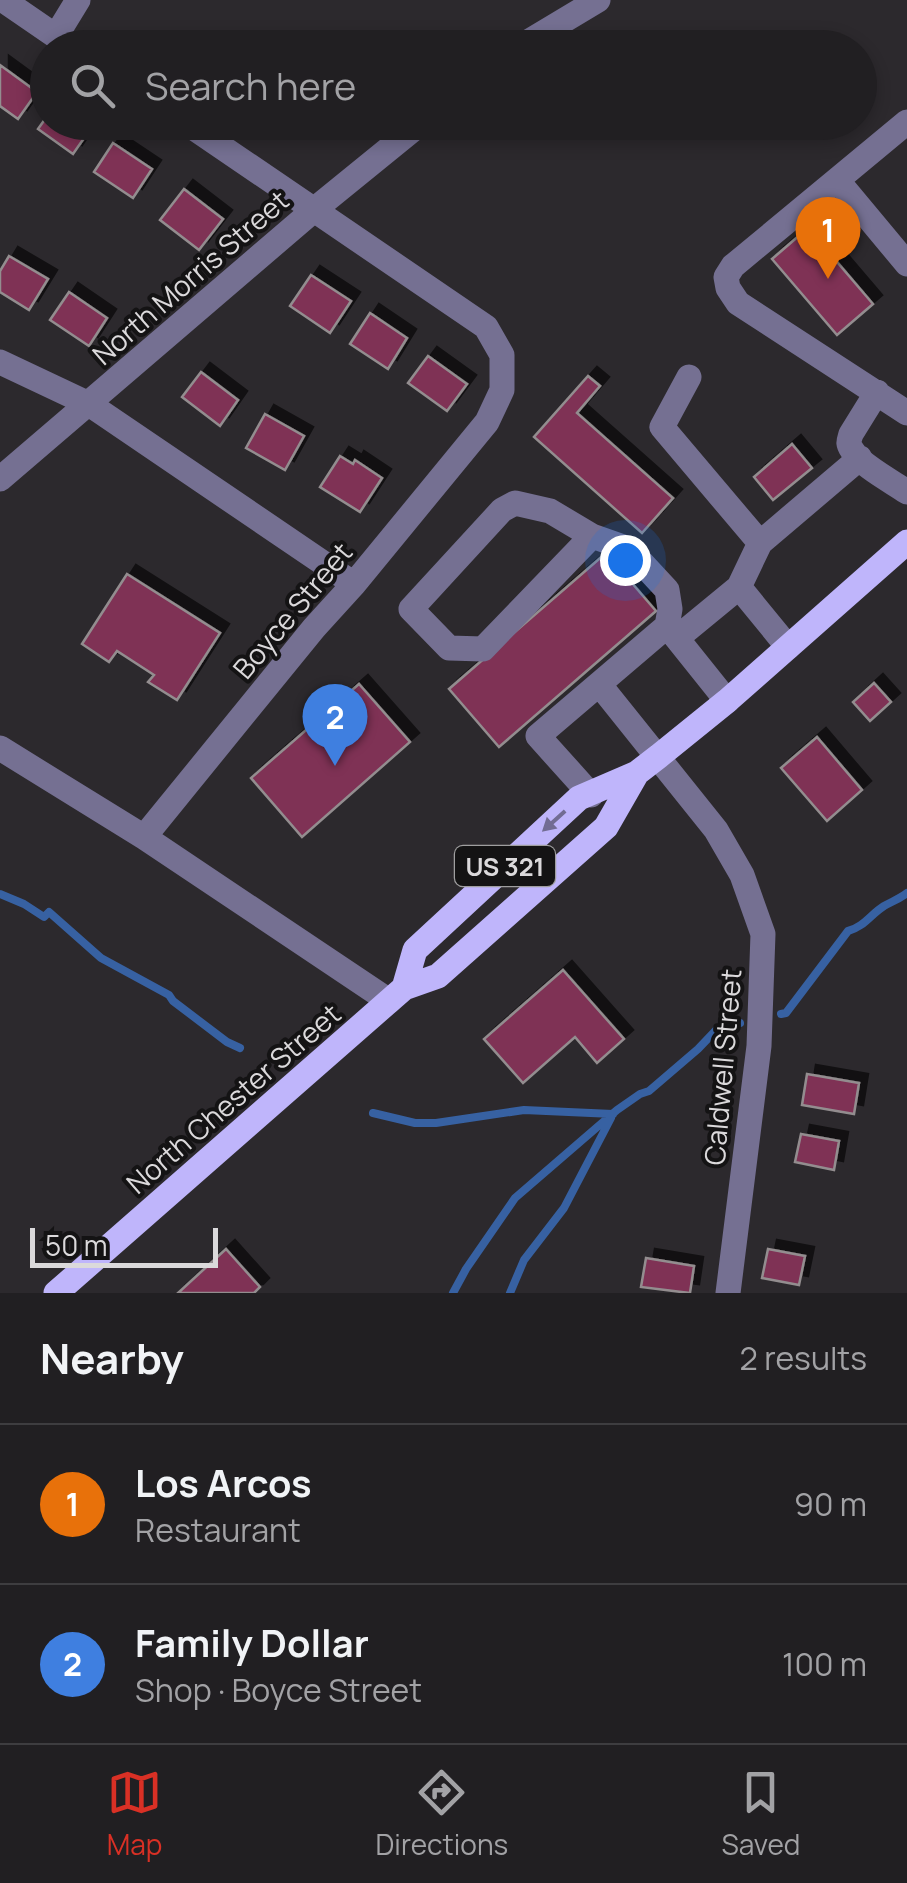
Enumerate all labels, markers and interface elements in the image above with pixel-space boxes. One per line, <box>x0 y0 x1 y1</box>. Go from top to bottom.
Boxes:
search box <box>30 30 877 140</box>
icon: search <box>65 58 120 113</box>
text: Search here <box>145 59 356 111</box>
street label: North Morris Street <box>84 181 296 373</box>
pin: 1 <box>796 196 860 279</box>
street label: Boyce Street <box>224 534 360 686</box>
your location <box>600 535 651 586</box>
pin: 2 <box>302 684 368 766</box>
one-way arrow <box>542 810 567 832</box>
road number: US 321 <box>455 846 555 886</box>
street label: Caldwell Street <box>694 967 750 1167</box>
street label: North Chester Street <box>118 994 348 1202</box>
scale bar <box>30 1223 218 1268</box>
text: 50 m <box>45 1226 108 1264</box>
text: Nearby <box>40 1329 184 1387</box>
text: 2 results <box>740 1336 867 1380</box>
text: Los Arcos <box>135 1456 312 1508</box>
text: 1 <box>65 1482 80 1526</box>
text: 90 m <box>794 1482 867 1526</box>
text: Restaurant <box>135 1508 301 1552</box>
text: Family Dollar <box>135 1616 369 1668</box>
text: 2 <box>63 1642 82 1686</box>
text: 100 m <box>782 1642 867 1686</box>
text: Shop · Boyce Street <box>135 1668 422 1712</box>
tab: Map <box>107 1765 162 1863</box>
tab: Directions <box>376 1765 508 1863</box>
tab: Saved <box>721 1765 800 1863</box>

